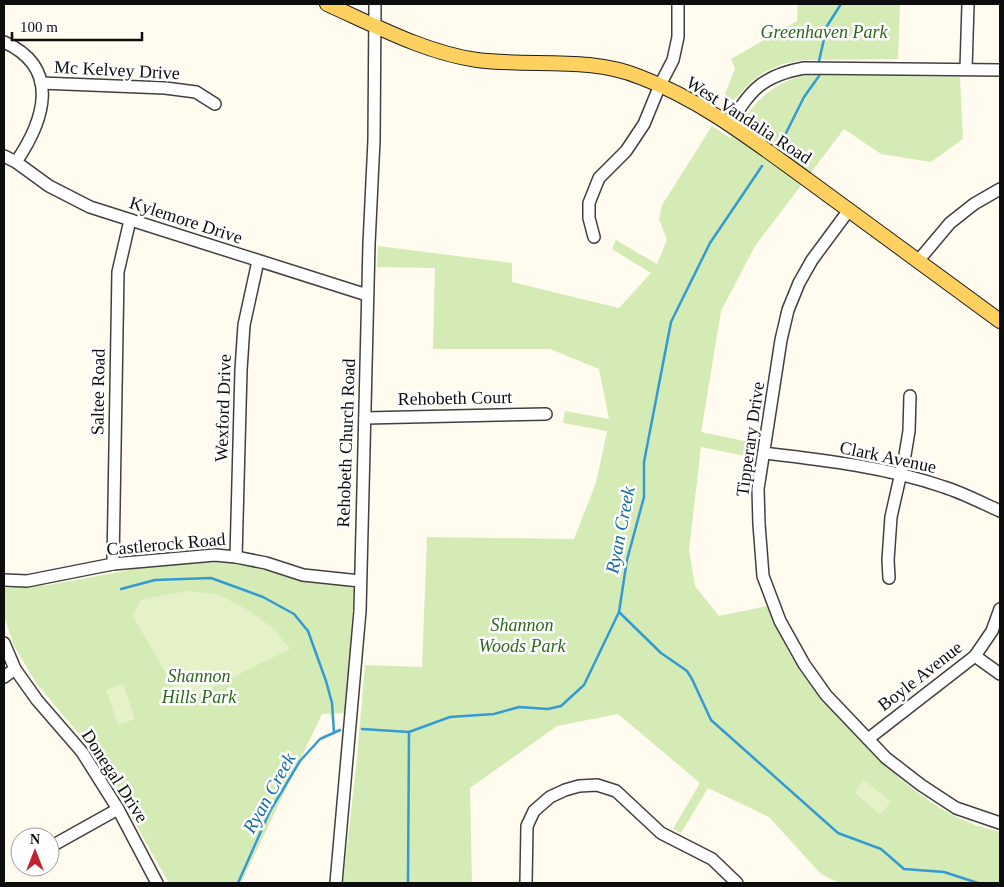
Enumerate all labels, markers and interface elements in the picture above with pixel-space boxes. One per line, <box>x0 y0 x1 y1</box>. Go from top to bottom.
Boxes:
scale bar <box>12 10 142 42</box>
text: 100 m <box>20 19 58 35</box>
park label: Greenhaven Park <box>761 22 888 42</box>
street label: Mc Kelvey Drive <box>54 57 180 83</box>
street label: West Vandalia Road <box>683 72 815 168</box>
street label: Kylemore Drive <box>127 192 245 248</box>
street label: Saltee Road <box>87 349 109 435</box>
street label: Wexford Drive <box>211 354 235 462</box>
street label: Rehobeth Church Road <box>333 358 359 528</box>
street label: Tipperary Drive <box>732 380 768 498</box>
street label: Rehobeth Court <box>398 387 512 409</box>
street label: Clark Avenue <box>838 437 938 477</box>
water label: Ryan Creek <box>601 484 639 576</box>
street label: Castlerock Road <box>106 529 226 559</box>
park label: Shannon Woods Park <box>479 615 566 656</box>
street label: Boyle Avenue <box>874 637 966 715</box>
park label: Shannon Hills Park <box>161 666 237 707</box>
street label: Donegal Drive <box>78 726 152 826</box>
water label: Ryan Creek <box>238 749 300 837</box>
north arrow <box>10 827 60 877</box>
text: N <box>30 832 40 847</box>

